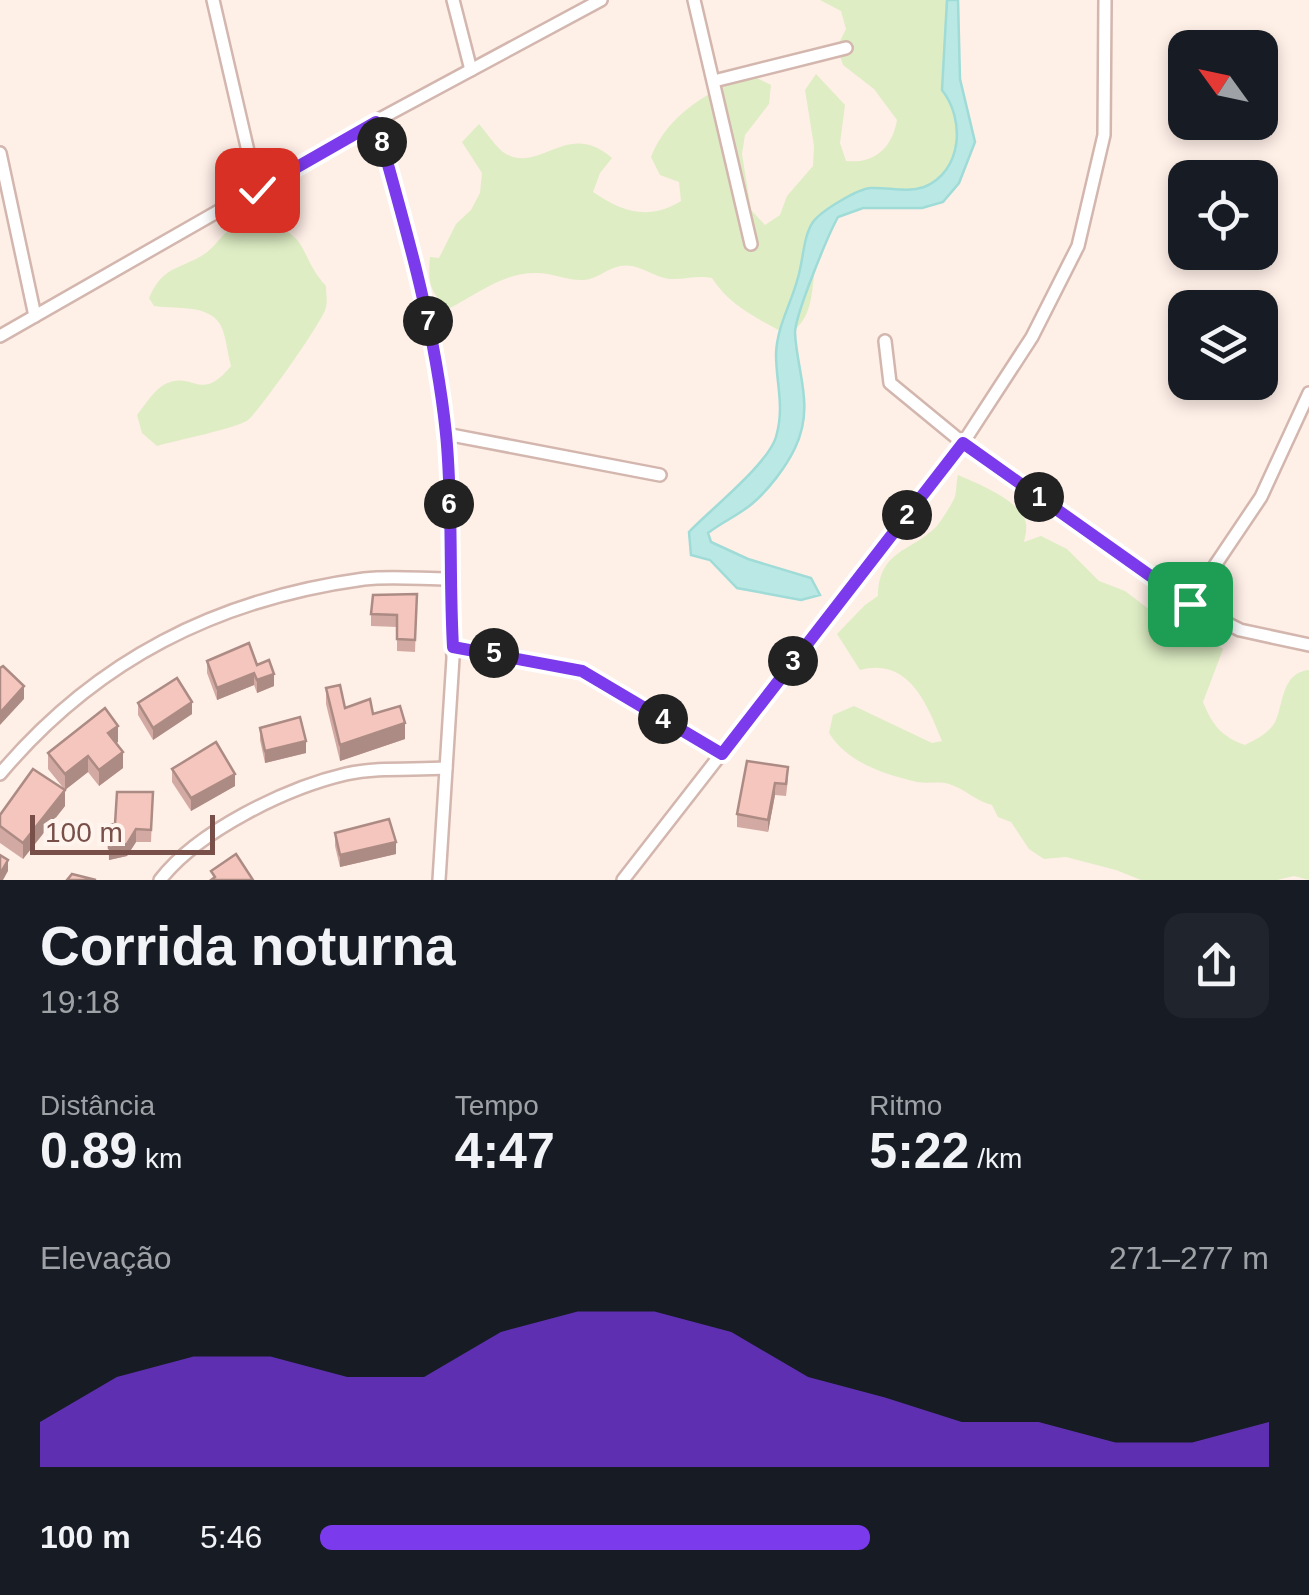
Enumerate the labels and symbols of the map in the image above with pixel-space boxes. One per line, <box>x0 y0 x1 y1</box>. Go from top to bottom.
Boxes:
north arrow <box>1168 30 1278 140</box>
pin: 8 <box>357 117 407 167</box>
pin <box>215 148 300 233</box>
pin: 7 <box>403 296 453 346</box>
pin: 1 <box>1014 472 1064 522</box>
pin: 6 <box>424 479 474 529</box>
pin: 2 <box>882 490 932 540</box>
pin <box>1148 562 1233 647</box>
pin: 5 <box>469 628 519 678</box>
pin: 3 <box>768 636 818 686</box>
pin: 4 <box>638 694 688 744</box>
scale bar <box>30 810 215 854</box>

